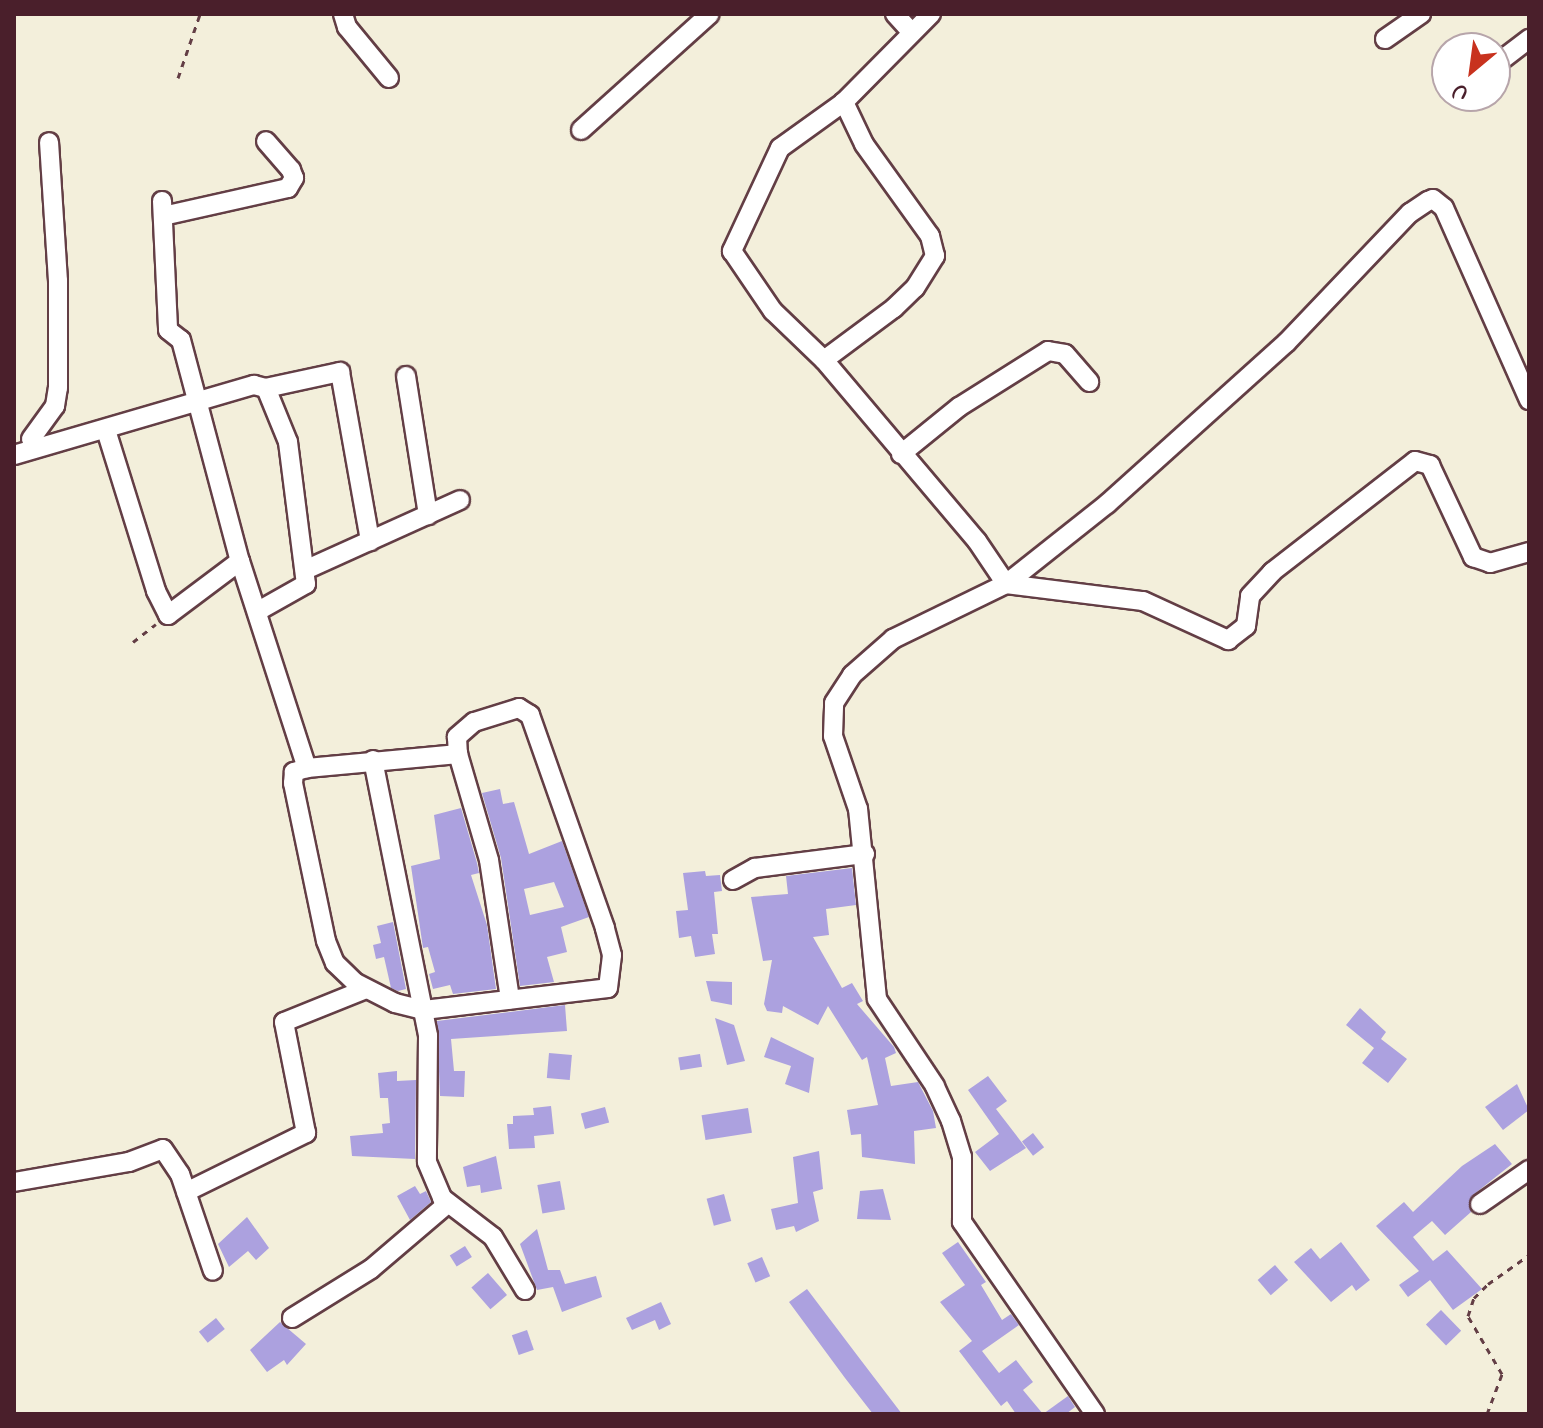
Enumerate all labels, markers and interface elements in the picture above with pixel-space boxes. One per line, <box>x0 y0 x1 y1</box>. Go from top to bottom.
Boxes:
north arrow <box>1431 32 1511 112</box>
text: U <box>1447 76 1473 107</box>

